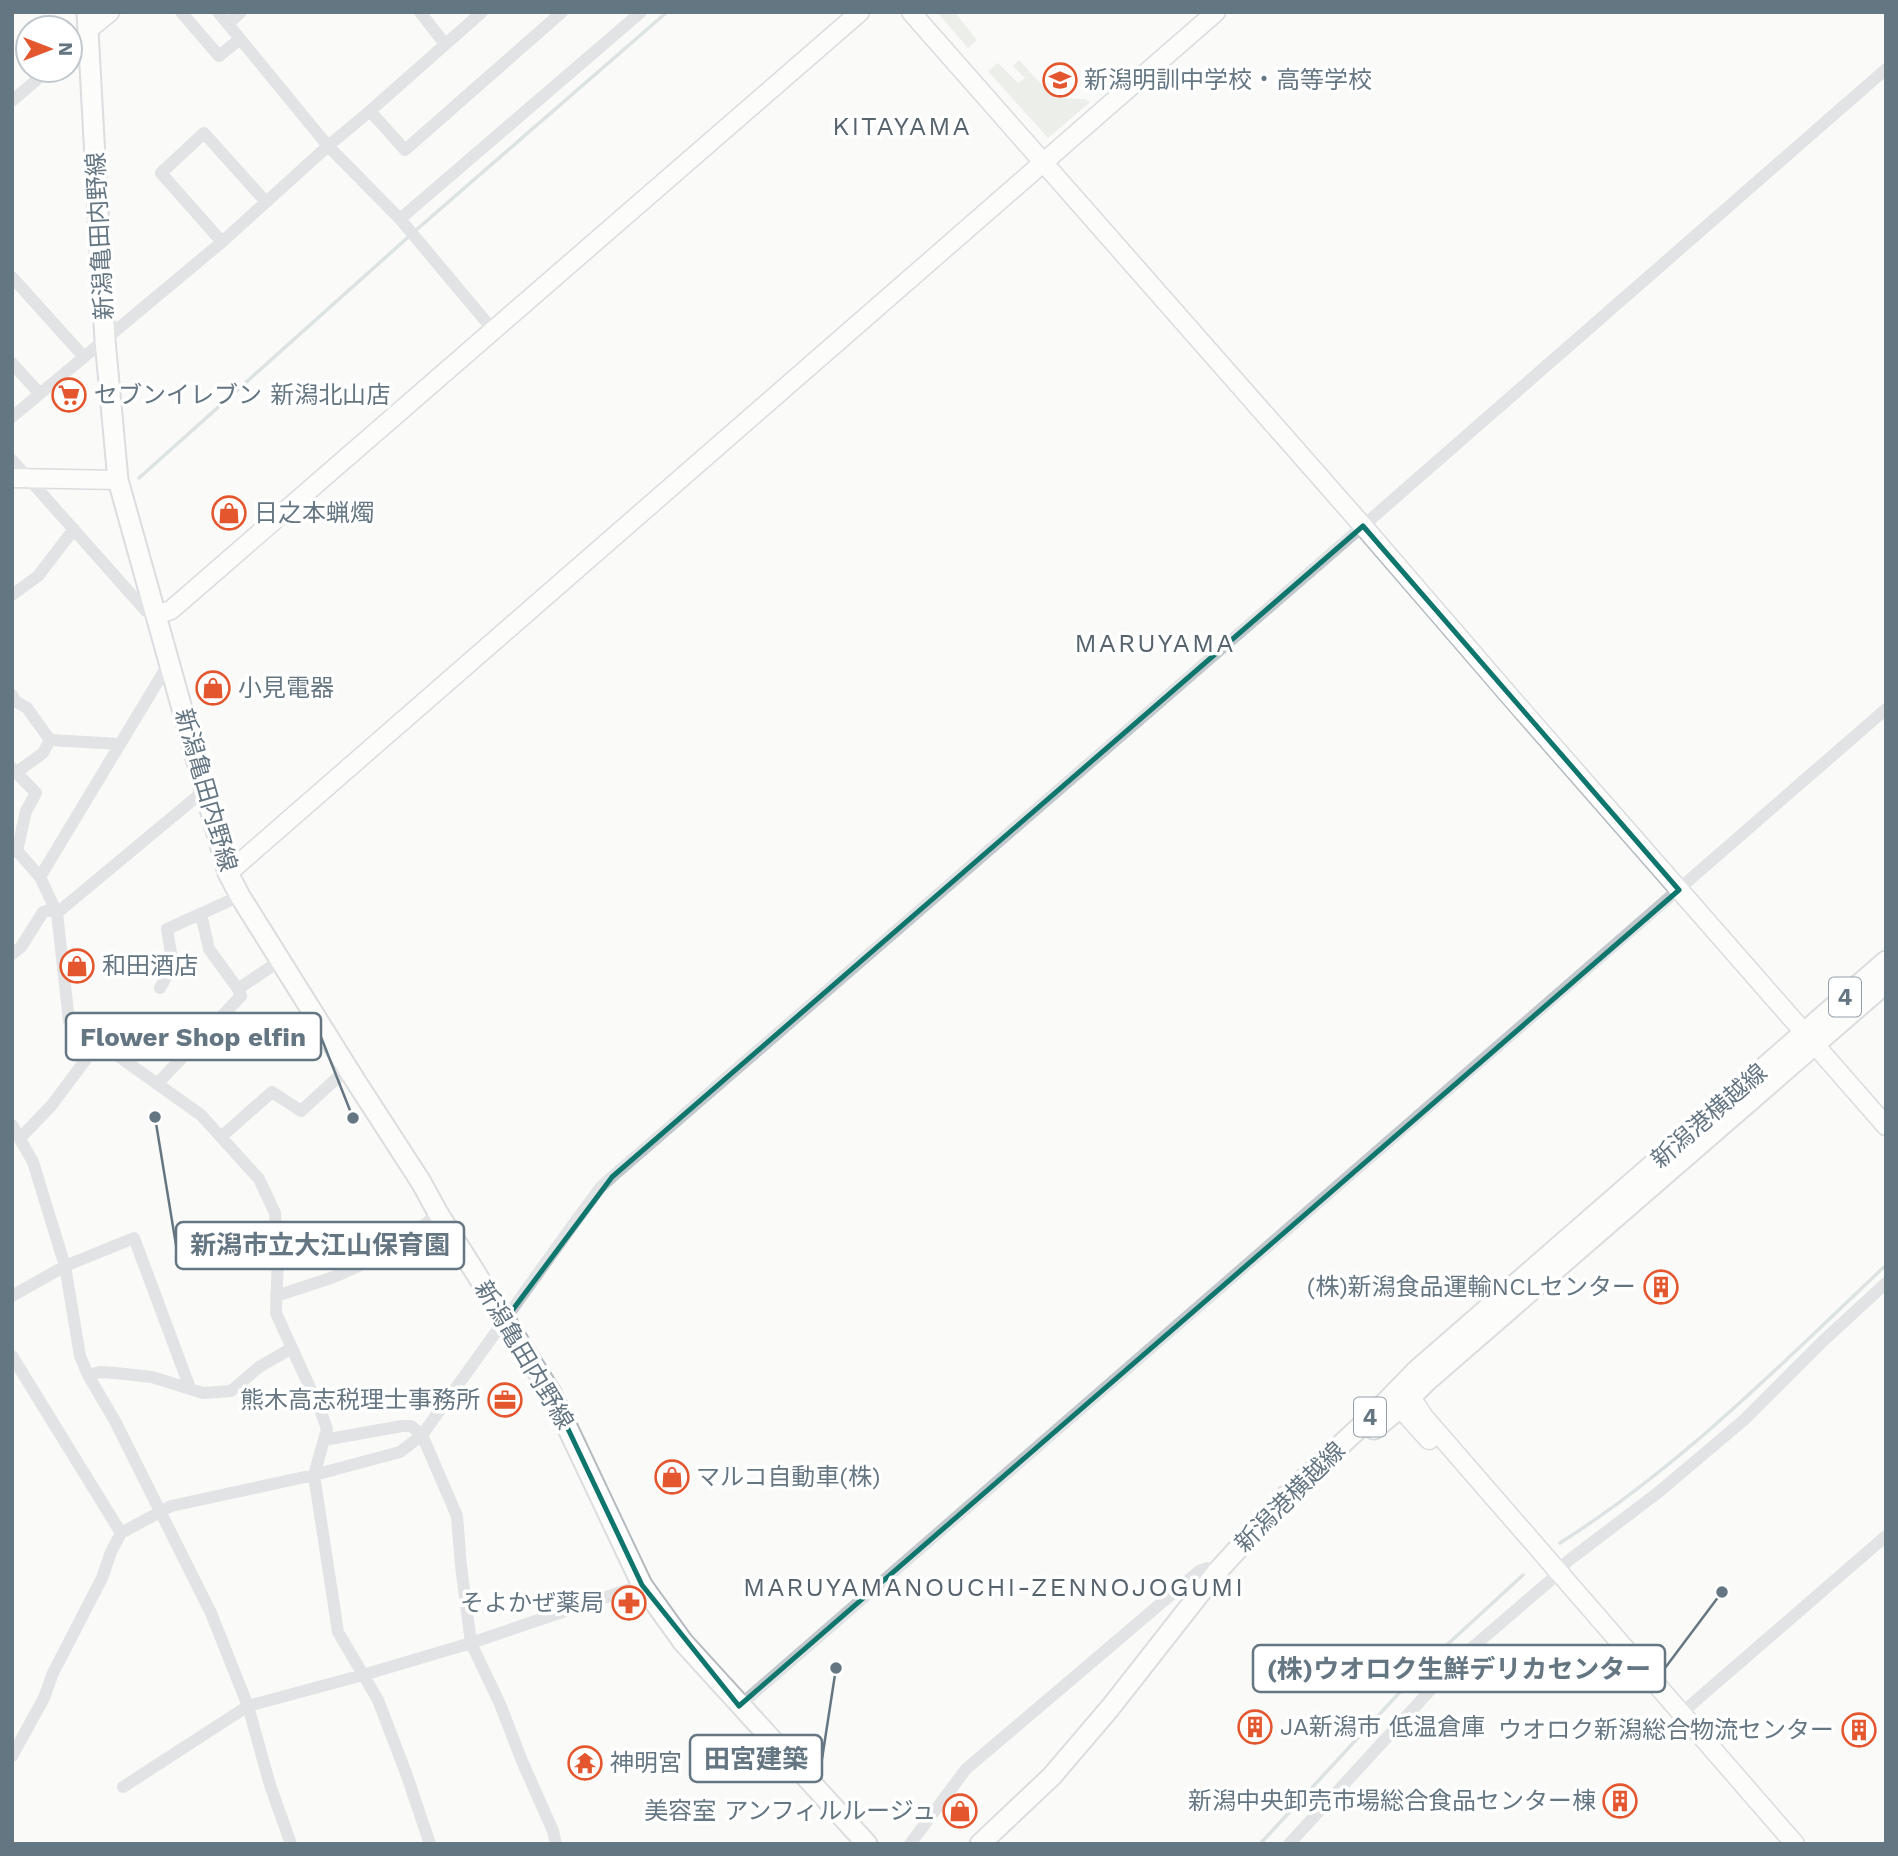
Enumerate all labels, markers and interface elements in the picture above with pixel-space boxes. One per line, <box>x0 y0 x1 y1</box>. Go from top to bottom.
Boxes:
north arrow <box>14 14 84 84</box>
text: N <box>54 42 77 56</box>
school or university icon: 新潟明訓中学校・高等学校 <box>1041 61 1079 99</box>
place label: 新潟明訓中学校・高等学校 <box>1084 66 1372 94</box>
district label: KITAYAMA <box>832 111 972 141</box>
street label: 新潟亀田内野線 <box>82 151 118 321</box>
supermarket icon: セブンイレブン 新潟北山店 <box>50 376 88 414</box>
place label: セブンイレブン 新潟北山店 <box>94 381 390 409</box>
shop icon: 日之本蝋燭 <box>210 494 248 532</box>
place label: 日之本蝋燭 <box>254 499 374 527</box>
district label: MARUYAMA <box>1075 628 1235 658</box>
shop icon: 小見電器 <box>194 669 232 707</box>
place label: 小見電器 <box>238 674 334 702</box>
street label: 新潟亀田内野線 <box>169 705 243 875</box>
shop icon: 和田酒店 <box>58 947 96 985</box>
place label: 和田酒店 <box>102 952 198 980</box>
road number: 4 <box>1829 978 1861 1016</box>
callout: Flower Shop elfin <box>66 1013 321 1060</box>
text: Flower Shop elfin <box>80 1022 306 1052</box>
street label: 新潟港横越線 <box>1645 1058 1773 1174</box>
callout: 新潟市立大江山保育園 <box>176 1222 464 1269</box>
text: 新潟市立大江山保育園 <box>190 1230 450 1260</box>
building icon: (株)新潟食品運輸NCLセンター <box>1642 1268 1680 1306</box>
place label: (株)新潟食品運輸NCLセンター <box>1307 1273 1636 1301</box>
street label: 新潟亀田内野線 <box>469 1276 579 1434</box>
office icon: 熊木高志税理士事務所 <box>486 1381 524 1419</box>
place label: 熊木高志税理士事務所 <box>240 1386 480 1414</box>
road number: 4 <box>1354 1398 1386 1436</box>
street label: 新潟港横越線 <box>1229 1436 1351 1558</box>
shop icon: マルコ自動車(株) <box>653 1458 691 1496</box>
place label: マルコ自動車(株) <box>696 1463 880 1491</box>
district label: MARUYAMANOUCHI-ZENNOJOGUMI <box>743 1572 1245 1602</box>
pharmacy icon: そよかぜ薬局 <box>610 1584 648 1622</box>
place label: そよかぜ薬局 <box>460 1589 604 1617</box>
callout: (株)ウオロク生鮮デリカセンター <box>1253 1645 1665 1692</box>
text: (株)ウオロク生鮮デリカセンター <box>1267 1654 1651 1684</box>
building icon: JA新潟市 低温倉庫 <box>1236 1708 1274 1746</box>
building icon: ウオロク新潟総合物流センター <box>1840 1711 1878 1749</box>
place label: JA新潟市 低温倉庫 <box>1280 1713 1485 1741</box>
place label: ウオロク新潟総合物流センター <box>1498 1716 1834 1744</box>
callout: 田宮建築 <box>690 1735 822 1782</box>
temple icon: 神明宮 <box>566 1744 604 1782</box>
text: 田宮建築 <box>704 1744 808 1774</box>
place label: 神明宮 <box>610 1749 682 1777</box>
building icon: 新潟中央卸売市場総合食品センター棟 <box>1601 1782 1639 1820</box>
place label: 新潟中央卸売市場総合食品センター棟 <box>1188 1787 1596 1815</box>
shop icon: 美容室 アンフィルルージュ <box>941 1792 979 1830</box>
place label: 美容室 アンフィルルージュ <box>644 1797 936 1825</box>

